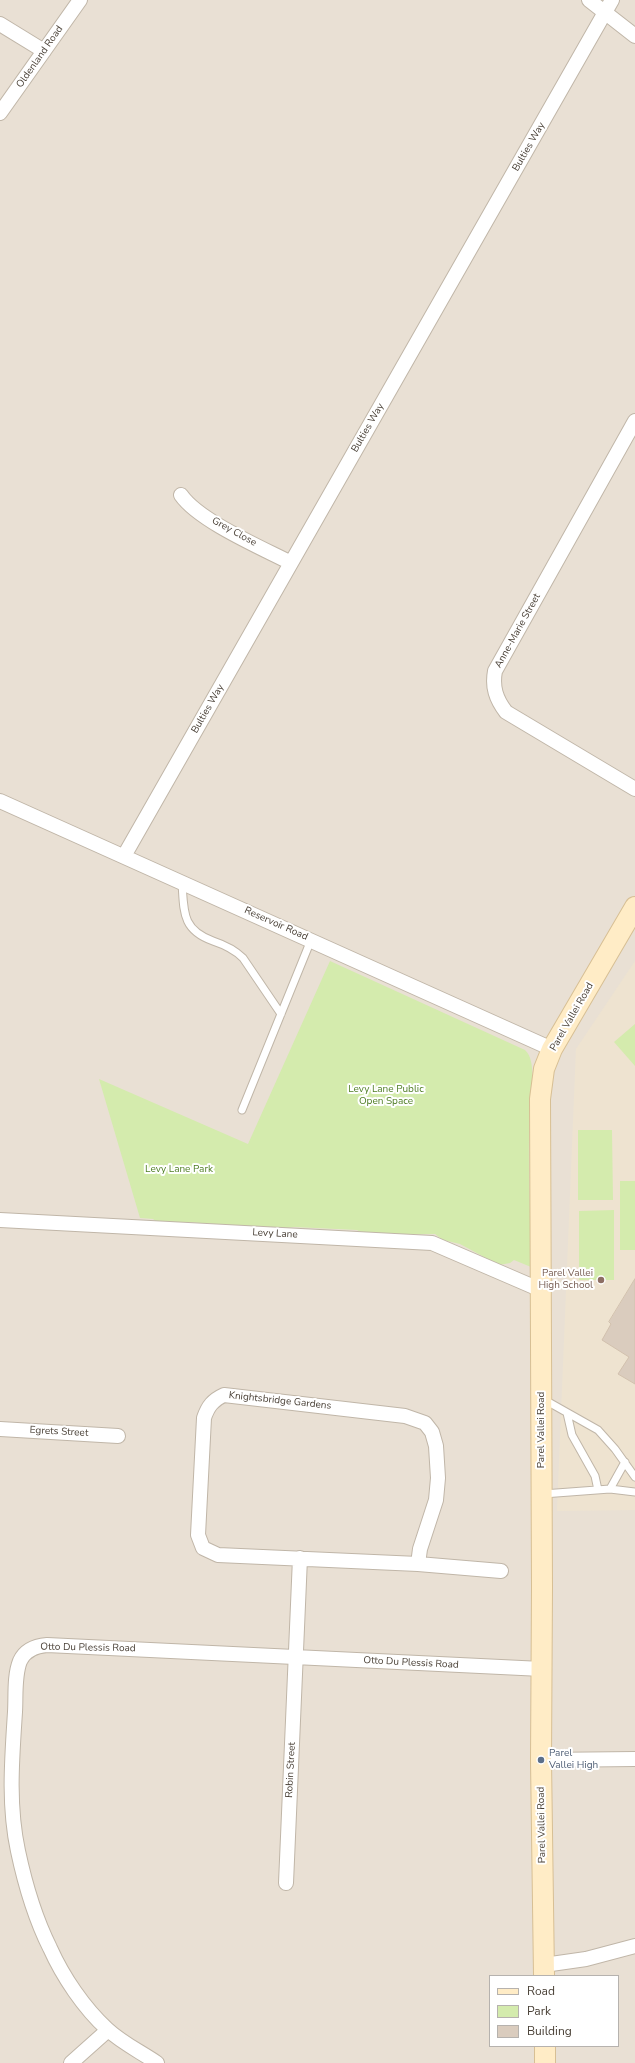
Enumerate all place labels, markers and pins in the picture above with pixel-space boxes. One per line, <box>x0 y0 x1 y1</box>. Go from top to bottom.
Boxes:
place label: Parel Vallei High School <box>538 1268 593 1292</box>
marker: Parel Vallei High School <box>596 1275 606 1285</box>
place label: Parel Vallei High <box>549 1748 598 1772</box>
marker: Parel Vallei High <box>536 1755 546 1765</box>

